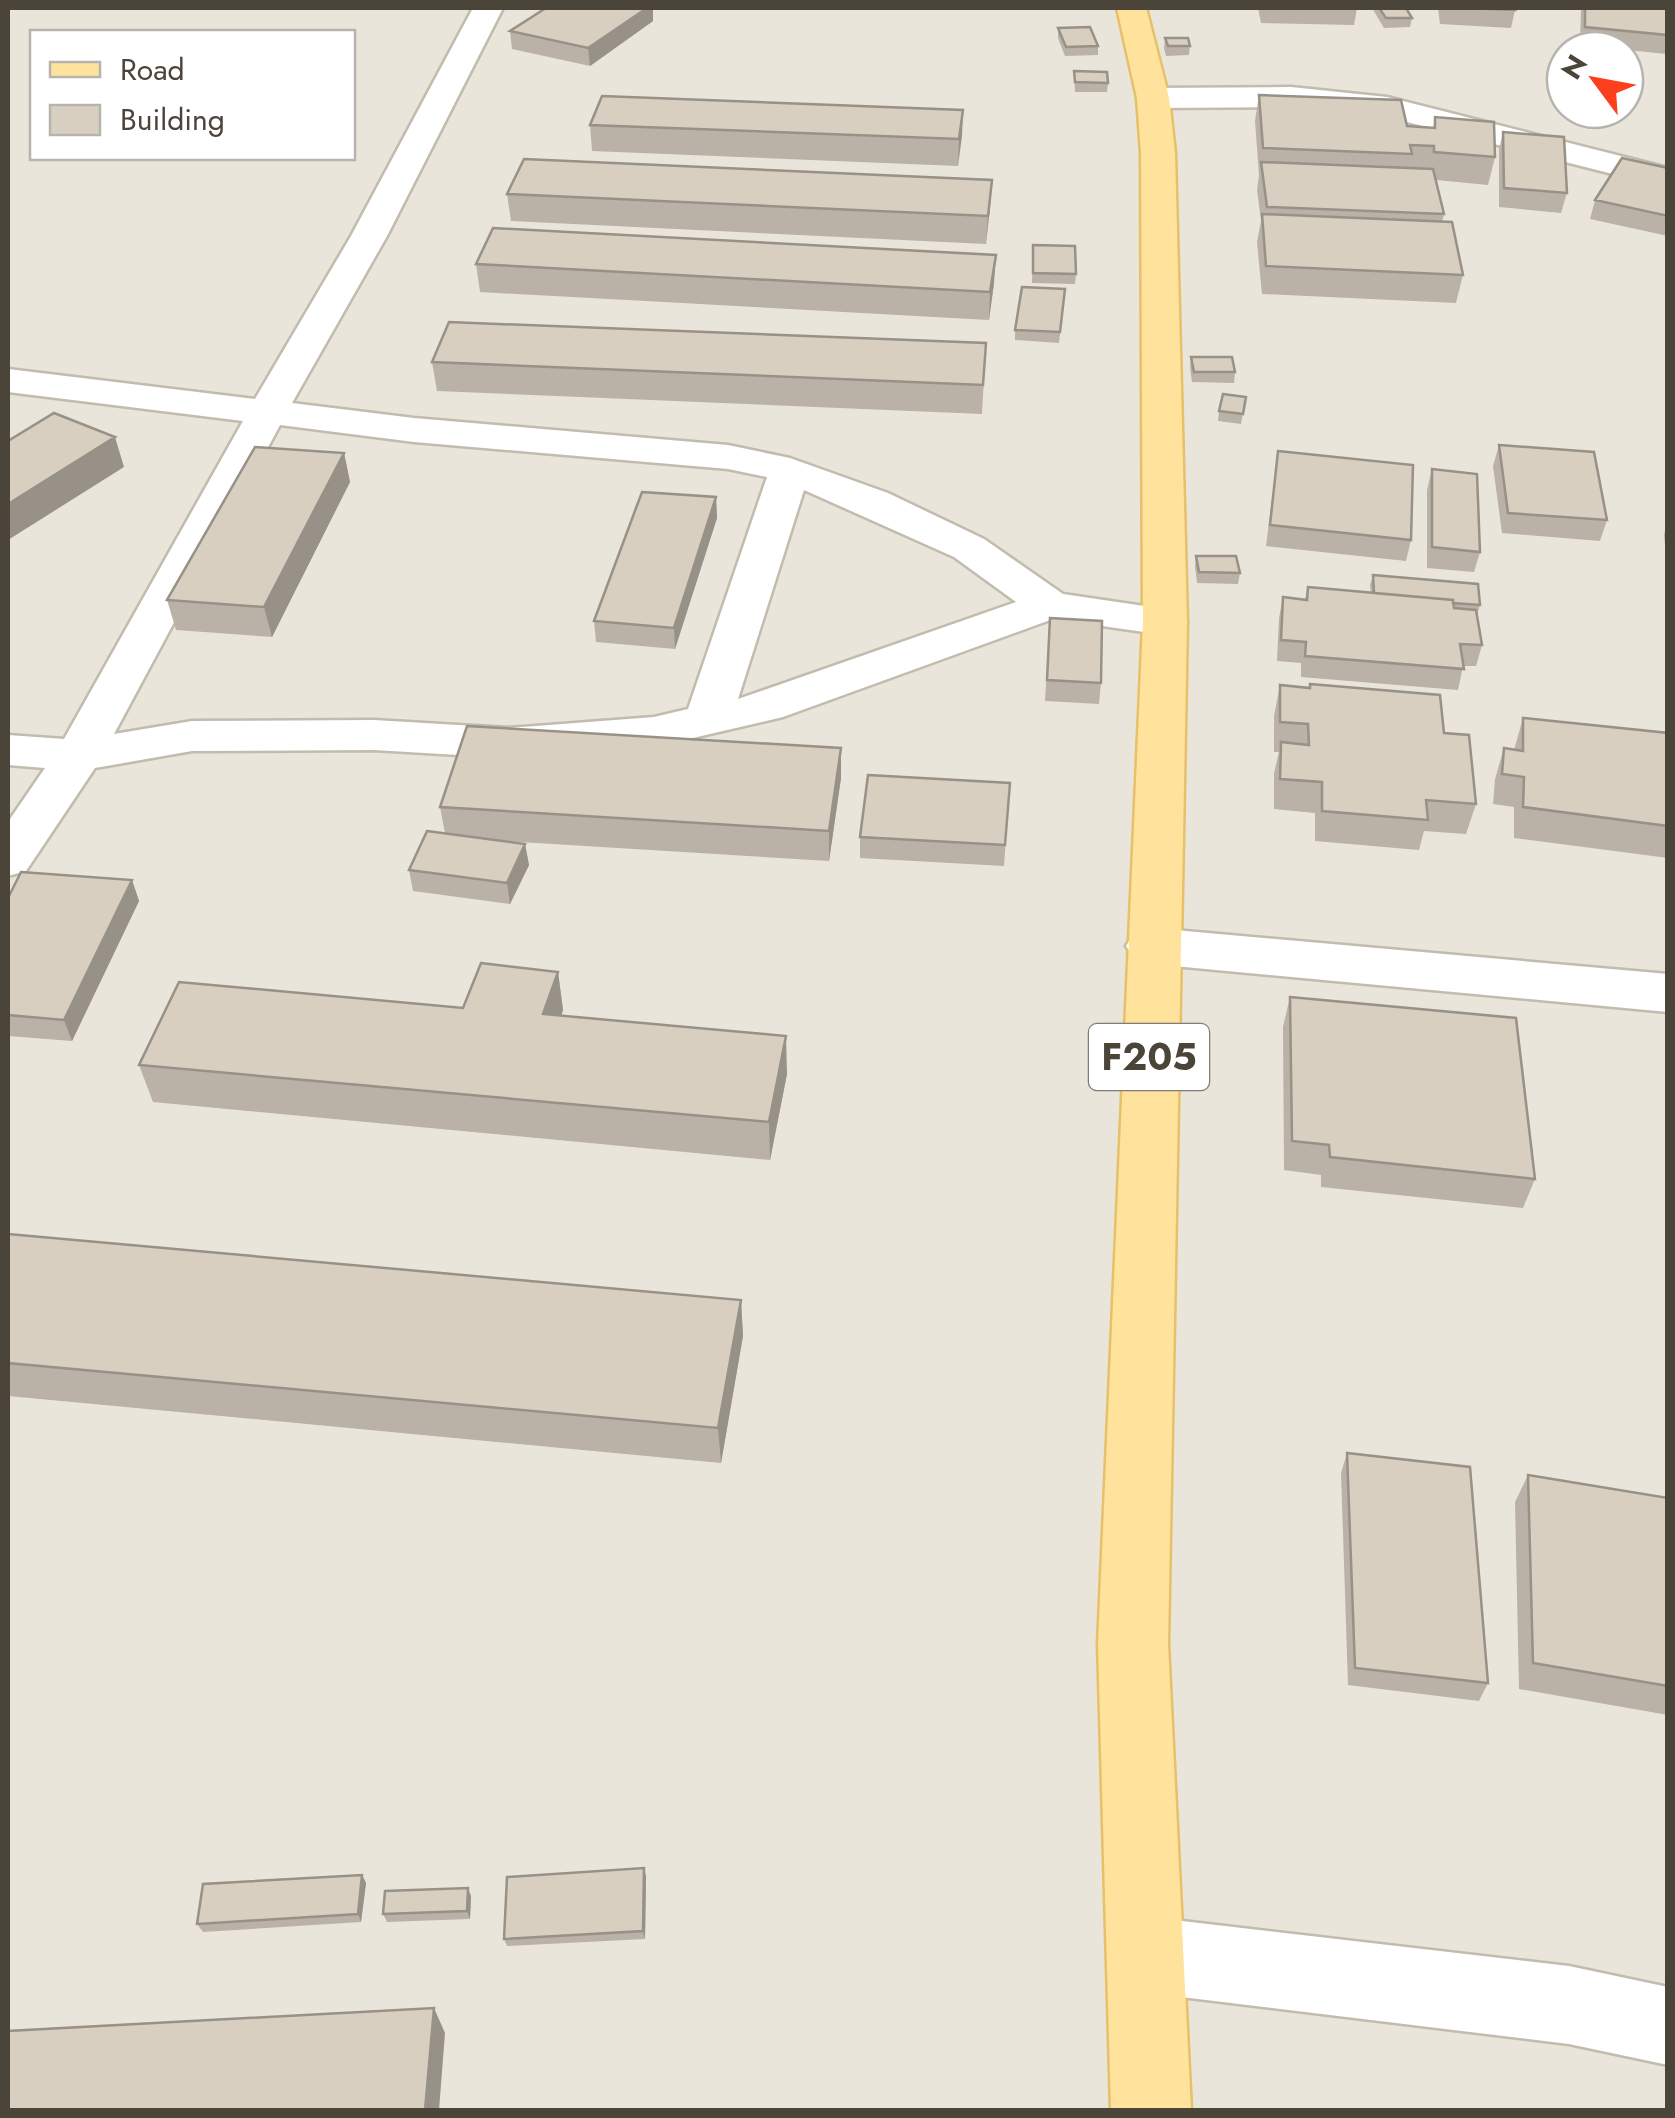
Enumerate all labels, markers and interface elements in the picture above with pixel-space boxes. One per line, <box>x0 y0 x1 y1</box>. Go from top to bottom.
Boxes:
legend <box>30 30 355 160</box>
north arrow <box>1545 30 1645 130</box>
text: N <box>1551 47 1597 87</box>
text: Road <box>120 48 185 91</box>
text: Building <box>120 98 225 141</box>
road number: F205 <box>1089 1024 1209 1090</box>

